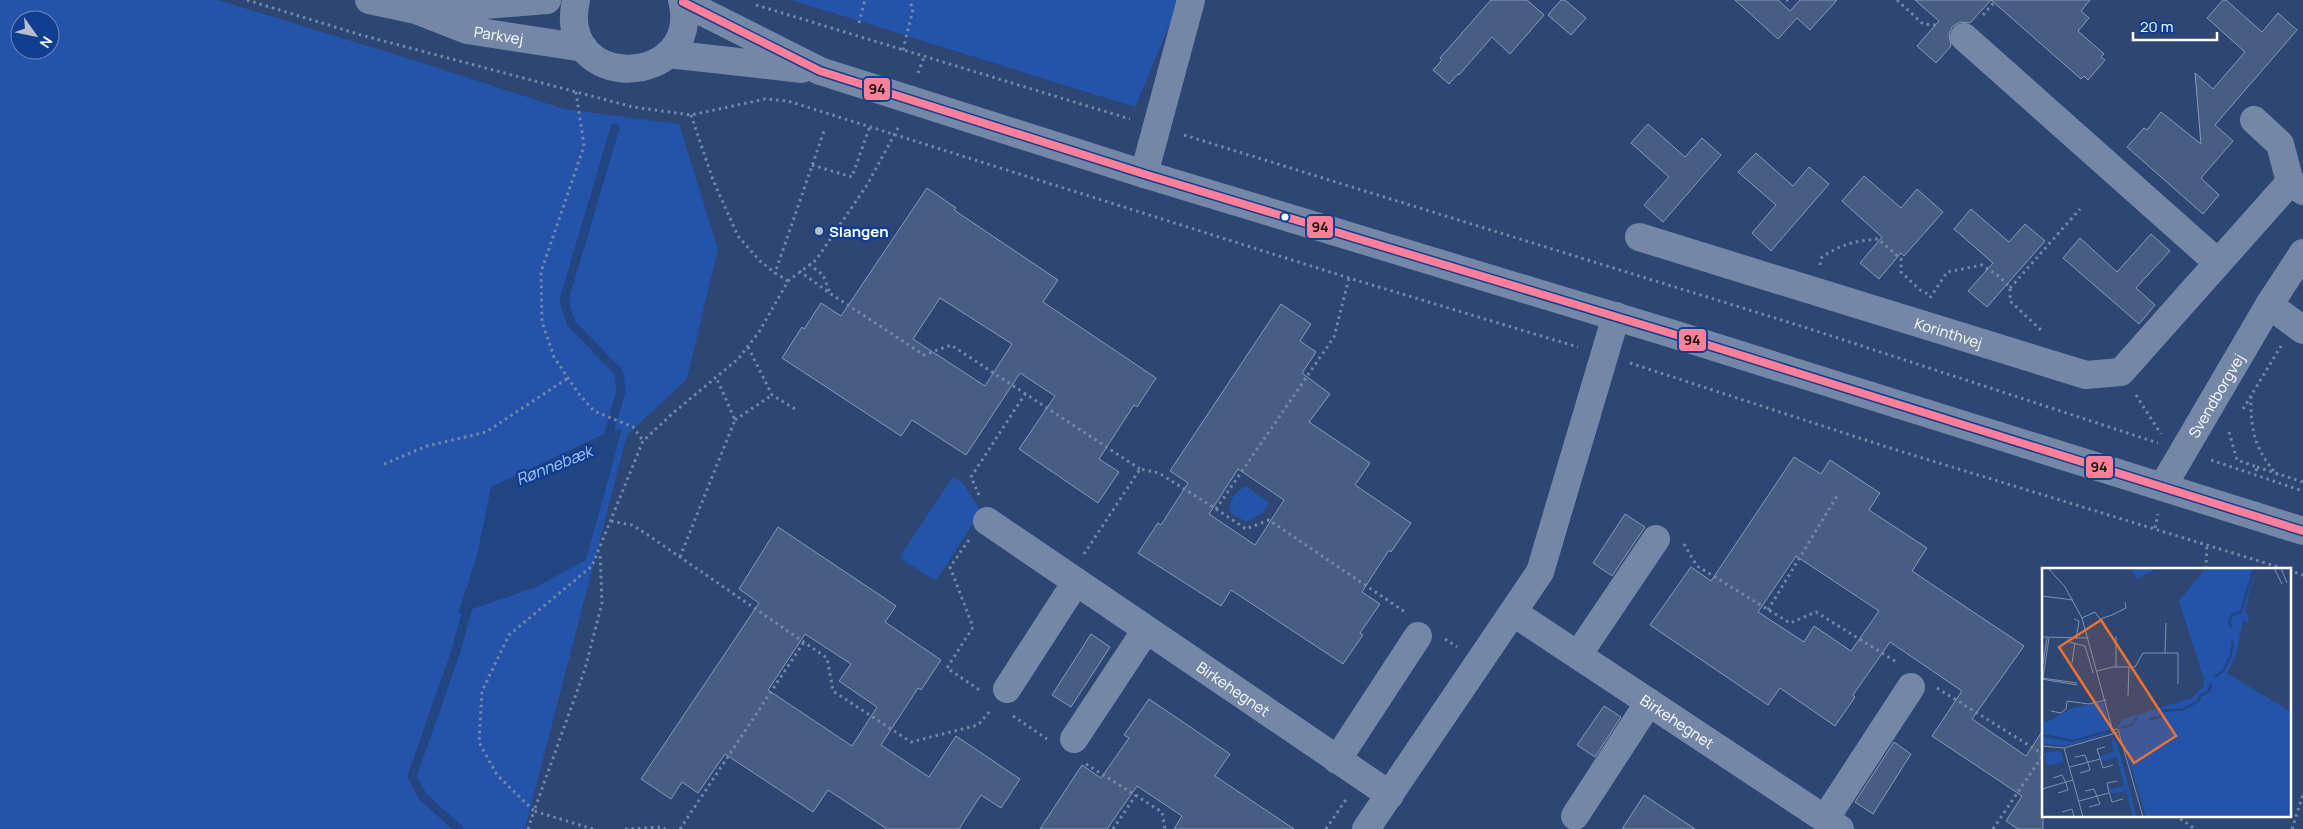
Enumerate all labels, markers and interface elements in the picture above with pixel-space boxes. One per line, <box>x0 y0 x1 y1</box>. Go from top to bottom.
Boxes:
north arrow <box>10 10 60 60</box>
scale bar <box>2133 10 2217 42</box>
text: 20 m <box>2140 16 2173 37</box>
street label: Parkvej <box>473 21 525 49</box>
text: N <box>36 33 57 52</box>
line badge: 94 <box>863 77 891 101</box>
text: 94 <box>868 79 886 98</box>
unlabelled marker <box>1280 212 1290 222</box>
line badge: 94 <box>1306 215 1334 239</box>
text: 94 <box>1311 217 1329 236</box>
place label: Slangen <box>829 221 889 242</box>
marker: Slangen <box>813 225 825 237</box>
street label: Korinthvej <box>1912 312 1985 353</box>
line badge: 94 <box>1678 328 1707 352</box>
text: 94 <box>1683 330 1701 349</box>
street label: Svendborgvej <box>2183 349 2249 441</box>
water label: Rønnebæk <box>513 439 597 490</box>
line badge: 94 <box>2085 455 2114 479</box>
text: 94 <box>2090 457 2108 476</box>
inset map <box>2042 568 2290 816</box>
street label: Birkehegnet <box>1193 656 1274 721</box>
street label: Birkehegnet <box>1636 689 1718 753</box>

